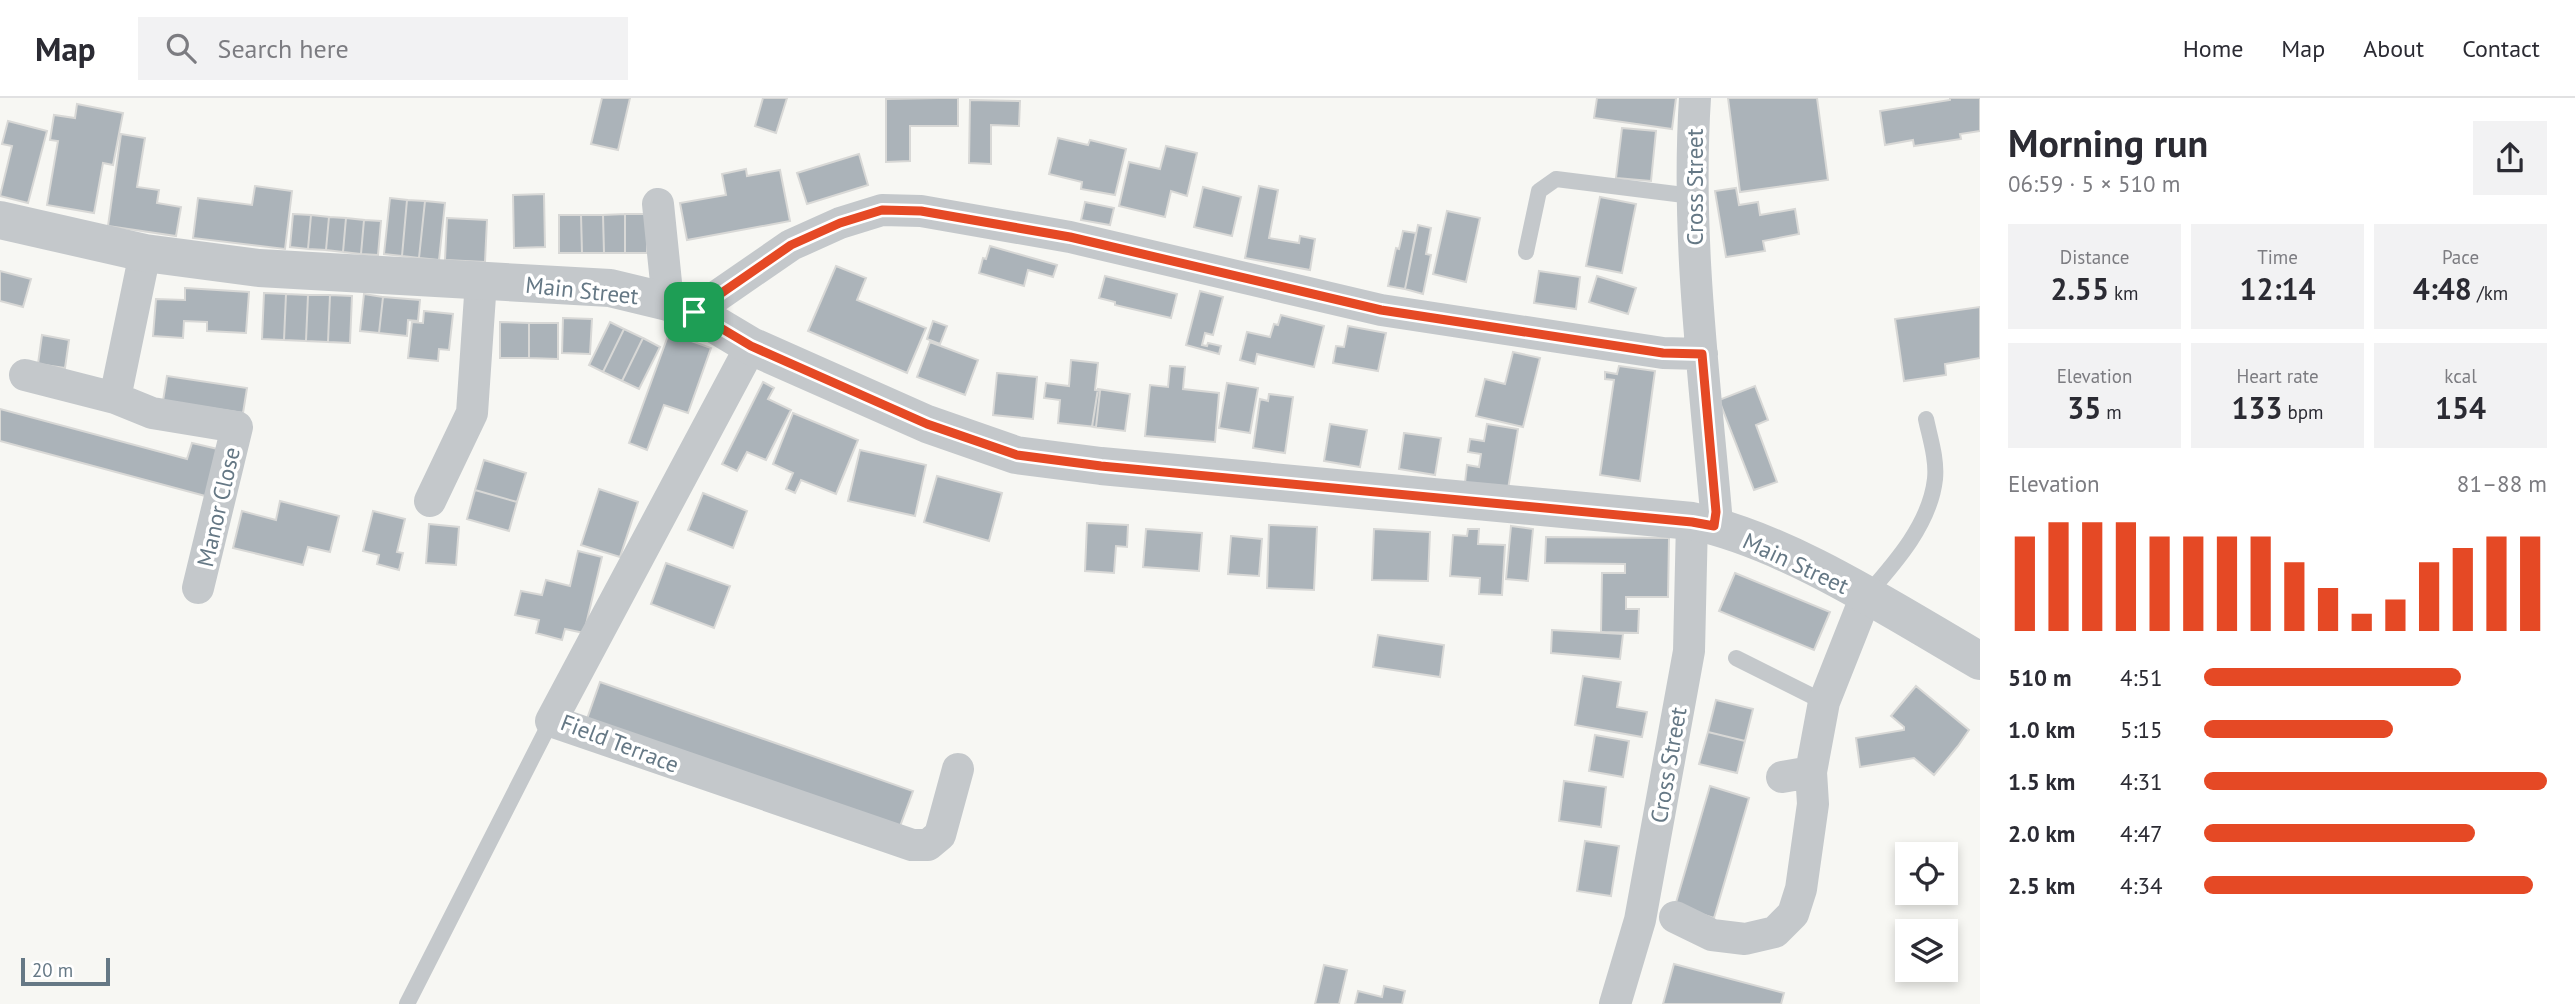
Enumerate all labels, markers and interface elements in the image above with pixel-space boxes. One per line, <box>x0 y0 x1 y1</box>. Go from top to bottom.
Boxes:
search box <box>138 17 628 80</box>
text: Map <box>35 27 96 70</box>
icon: search <box>162 29 200 67</box>
text: Search here <box>218 32 349 65</box>
text: Home <box>2183 33 2243 64</box>
text: Map <box>2281 33 2325 64</box>
text: About <box>2363 33 2424 64</box>
text: Contact <box>2462 33 2540 64</box>
text: Morning run <box>2008 118 2208 167</box>
button: share <box>2473 121 2547 195</box>
street label: Cross Street <box>1680 128 1709 246</box>
text: 06:59 · 5 × 510 m <box>2008 169 2180 198</box>
text: Distance <box>2060 245 2129 269</box>
text: Time <box>2257 245 2298 269</box>
text: Pace <box>2442 245 2479 269</box>
text: 2.55 <box>2050 269 2109 308</box>
text: 12:14 <box>2239 269 2316 308</box>
text: 4:48 <box>2413 269 2472 308</box>
street label: Main Street <box>524 270 640 310</box>
text: km <box>2109 281 2139 305</box>
text: /km <box>2472 281 2508 305</box>
pin <box>664 282 724 342</box>
icon: arrive <box>675 293 713 331</box>
text: Elevation <box>2057 364 2132 388</box>
text: Heart rate <box>2236 364 2319 388</box>
text: kcal <box>2444 364 2477 388</box>
text: 35 <box>2067 388 2101 427</box>
text: 133 <box>2231 388 2282 427</box>
text: 154 <box>2435 388 2486 427</box>
text: m <box>2101 400 2122 424</box>
text: bpm <box>2282 400 2324 424</box>
street label: Manor Close <box>190 444 246 570</box>
text: Elevation <box>2008 469 2100 498</box>
text: 81–88 m <box>2457 469 2547 498</box>
street label: Main Street <box>1739 526 1854 600</box>
text: 510 m <box>2008 663 2071 692</box>
text: 4:51 <box>2120 663 2163 692</box>
street label: Cross Street <box>1644 705 1692 825</box>
street label: Field Terrace <box>557 707 683 779</box>
text: 1.0 km <box>2008 715 2075 744</box>
text: 5:15 <box>2120 715 2163 744</box>
text: 1.5 km <box>2008 767 2075 796</box>
text: 4:31 <box>2120 767 2163 796</box>
text: 2.0 km <box>2008 819 2075 848</box>
text: 4:47 <box>2120 819 2163 848</box>
map controls <box>1895 842 1958 982</box>
button: locate <box>1895 842 1958 905</box>
text: 2.5 km <box>2008 871 2075 900</box>
text: 4:34 <box>2120 871 2163 900</box>
button: layers <box>1895 919 1958 982</box>
scale bar <box>21 955 110 987</box>
text: 20 m <box>32 958 73 982</box>

